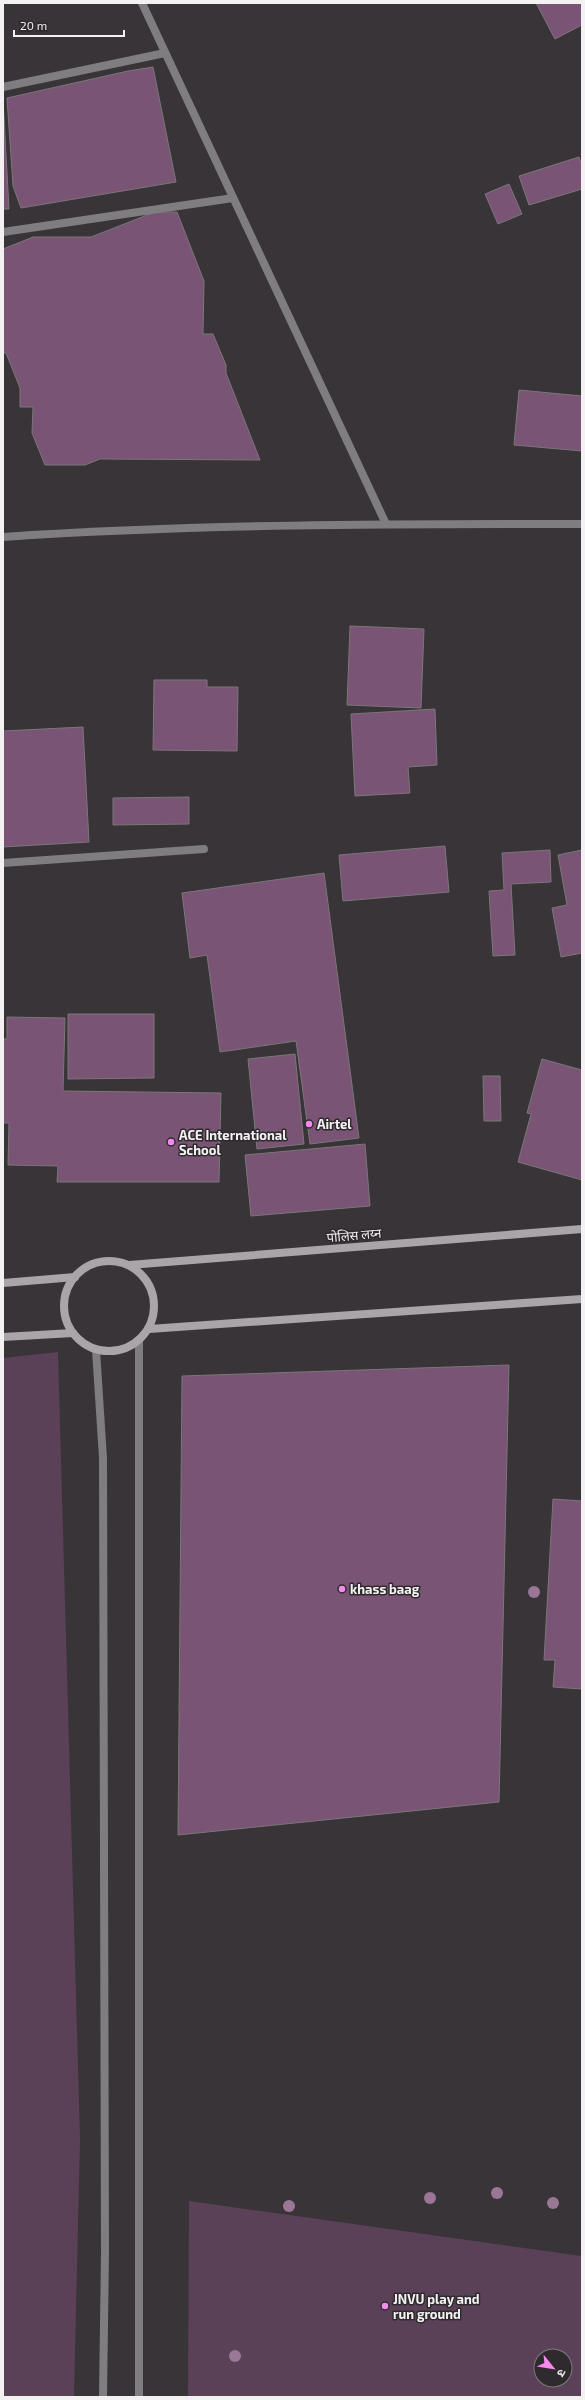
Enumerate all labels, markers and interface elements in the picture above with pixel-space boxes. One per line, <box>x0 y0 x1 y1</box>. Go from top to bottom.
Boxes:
scale bar <box>14 12 124 38</box>
text: 20 m <box>20 18 47 32</box>
place label: Airtel <box>317 1116 352 1132</box>
marker: Airtel <box>304 1119 314 1129</box>
place label: ACE International School <box>179 1127 287 1158</box>
marker: ACE International School <box>166 1137 176 1147</box>
street label: पोलिस लय्न <box>326 1225 383 1245</box>
place label: khass baag <box>350 1581 420 1597</box>
marker: khass baag <box>337 1584 347 1594</box>
place label: JNVU play and run ground <box>393 2291 480 2322</box>
marker: JNVU play and run ground <box>380 2301 390 2311</box>
north arrow <box>533 2348 573 2388</box>
text: उ <box>555 2367 569 2380</box>

